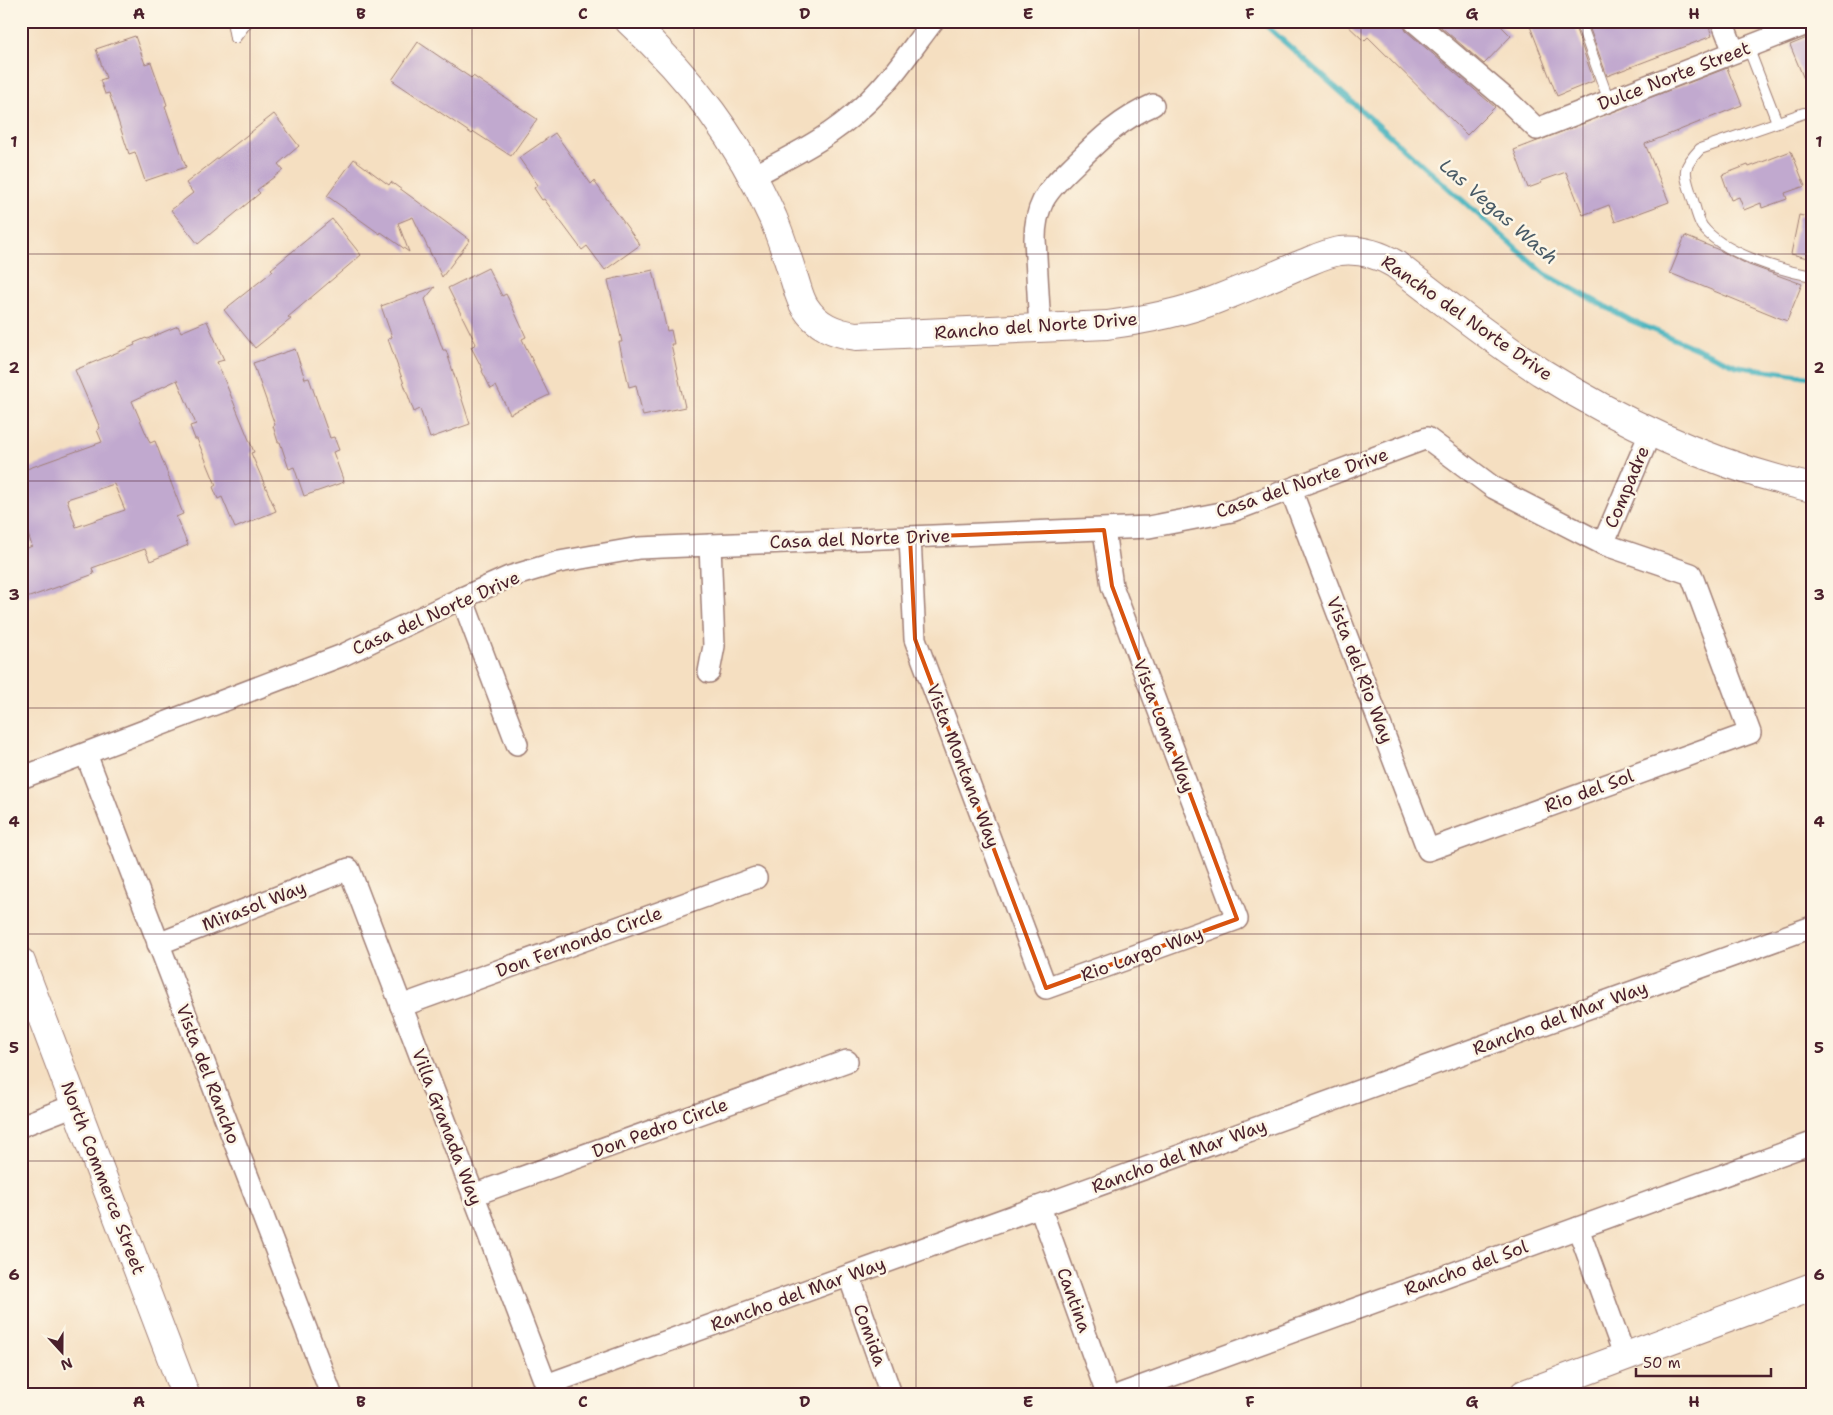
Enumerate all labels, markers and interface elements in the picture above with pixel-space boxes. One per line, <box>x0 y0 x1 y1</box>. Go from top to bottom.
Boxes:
text: A <box>133 3 145 24</box>
text: B <box>356 3 366 24</box>
text: C <box>578 3 588 24</box>
text: D <box>799 3 811 24</box>
text: E <box>1023 3 1033 24</box>
text: F <box>1245 3 1255 24</box>
text: G <box>1466 3 1479 24</box>
text: H <box>1688 3 1700 24</box>
street label: Dulce Norte Street <box>1594 36 1754 116</box>
text: 1 <box>10 131 18 152</box>
text: 1 <box>1815 131 1823 152</box>
water label: Las Vegas Wash <box>1434 153 1563 270</box>
street label: Rancho del Norte Drive <box>1377 250 1557 386</box>
street label: Rancho del Norte Drive <box>934 307 1138 345</box>
text: 2 <box>8 357 20 378</box>
text: 2 <box>1813 357 1825 378</box>
street label: Casa del Norte Drive <box>1213 442 1391 524</box>
street label: Compadre <box>1599 442 1655 532</box>
street label: Casa del Norte Drive <box>769 524 951 554</box>
street label: Casa del Norte Drive <box>349 565 523 661</box>
text: 3 <box>8 584 20 605</box>
text: 3 <box>1813 584 1825 605</box>
street label: Vista del Rio Way <box>1321 593 1399 747</box>
street label: Vista Loma Way <box>1128 656 1200 796</box>
street label: Vista Montana Way <box>921 681 1005 851</box>
street label: Rio del Sol <box>1541 764 1637 818</box>
text: 4 <box>8 811 20 832</box>
text: 4 <box>1813 811 1825 832</box>
street label: Mirasol Way <box>199 875 309 937</box>
street label: Don Fernondo Circle <box>493 901 665 983</box>
street label: Rio Largo Way <box>1078 921 1206 987</box>
street label: Rancho del Mar Way <box>1469 975 1651 1061</box>
street label: Vista del Rancho <box>170 1001 246 1147</box>
text: 5 <box>9 1037 19 1058</box>
text: 5 <box>1814 1037 1824 1058</box>
street label: Villa Granada Way <box>406 1045 488 1209</box>
street label: North Commerce Street <box>55 1078 151 1278</box>
street label: Don Pedro Circle <box>589 1092 731 1164</box>
street label: Rancho del Mar Way <box>1088 1113 1270 1199</box>
street label: Rancho del Sol <box>1401 1234 1532 1301</box>
street label: Rancho del Mar Way <box>707 1251 889 1337</box>
text: 6 <box>8 1264 20 1285</box>
street label: Cantina <box>1051 1264 1097 1336</box>
text: 6 <box>1813 1264 1825 1285</box>
street label: Comida <box>848 1301 892 1369</box>
north arrow <box>38 1328 88 1378</box>
scale bar <box>1636 1345 1770 1377</box>
text: 50 m <box>1643 1353 1681 1373</box>
text: N <box>58 1354 75 1375</box>
text: A <box>133 1391 145 1412</box>
text: B <box>356 1391 366 1412</box>
text: C <box>578 1391 588 1412</box>
text: D <box>799 1391 811 1412</box>
text: E <box>1023 1391 1033 1412</box>
text: F <box>1245 1391 1255 1412</box>
text: G <box>1466 1391 1479 1412</box>
text: H <box>1688 1391 1700 1412</box>

